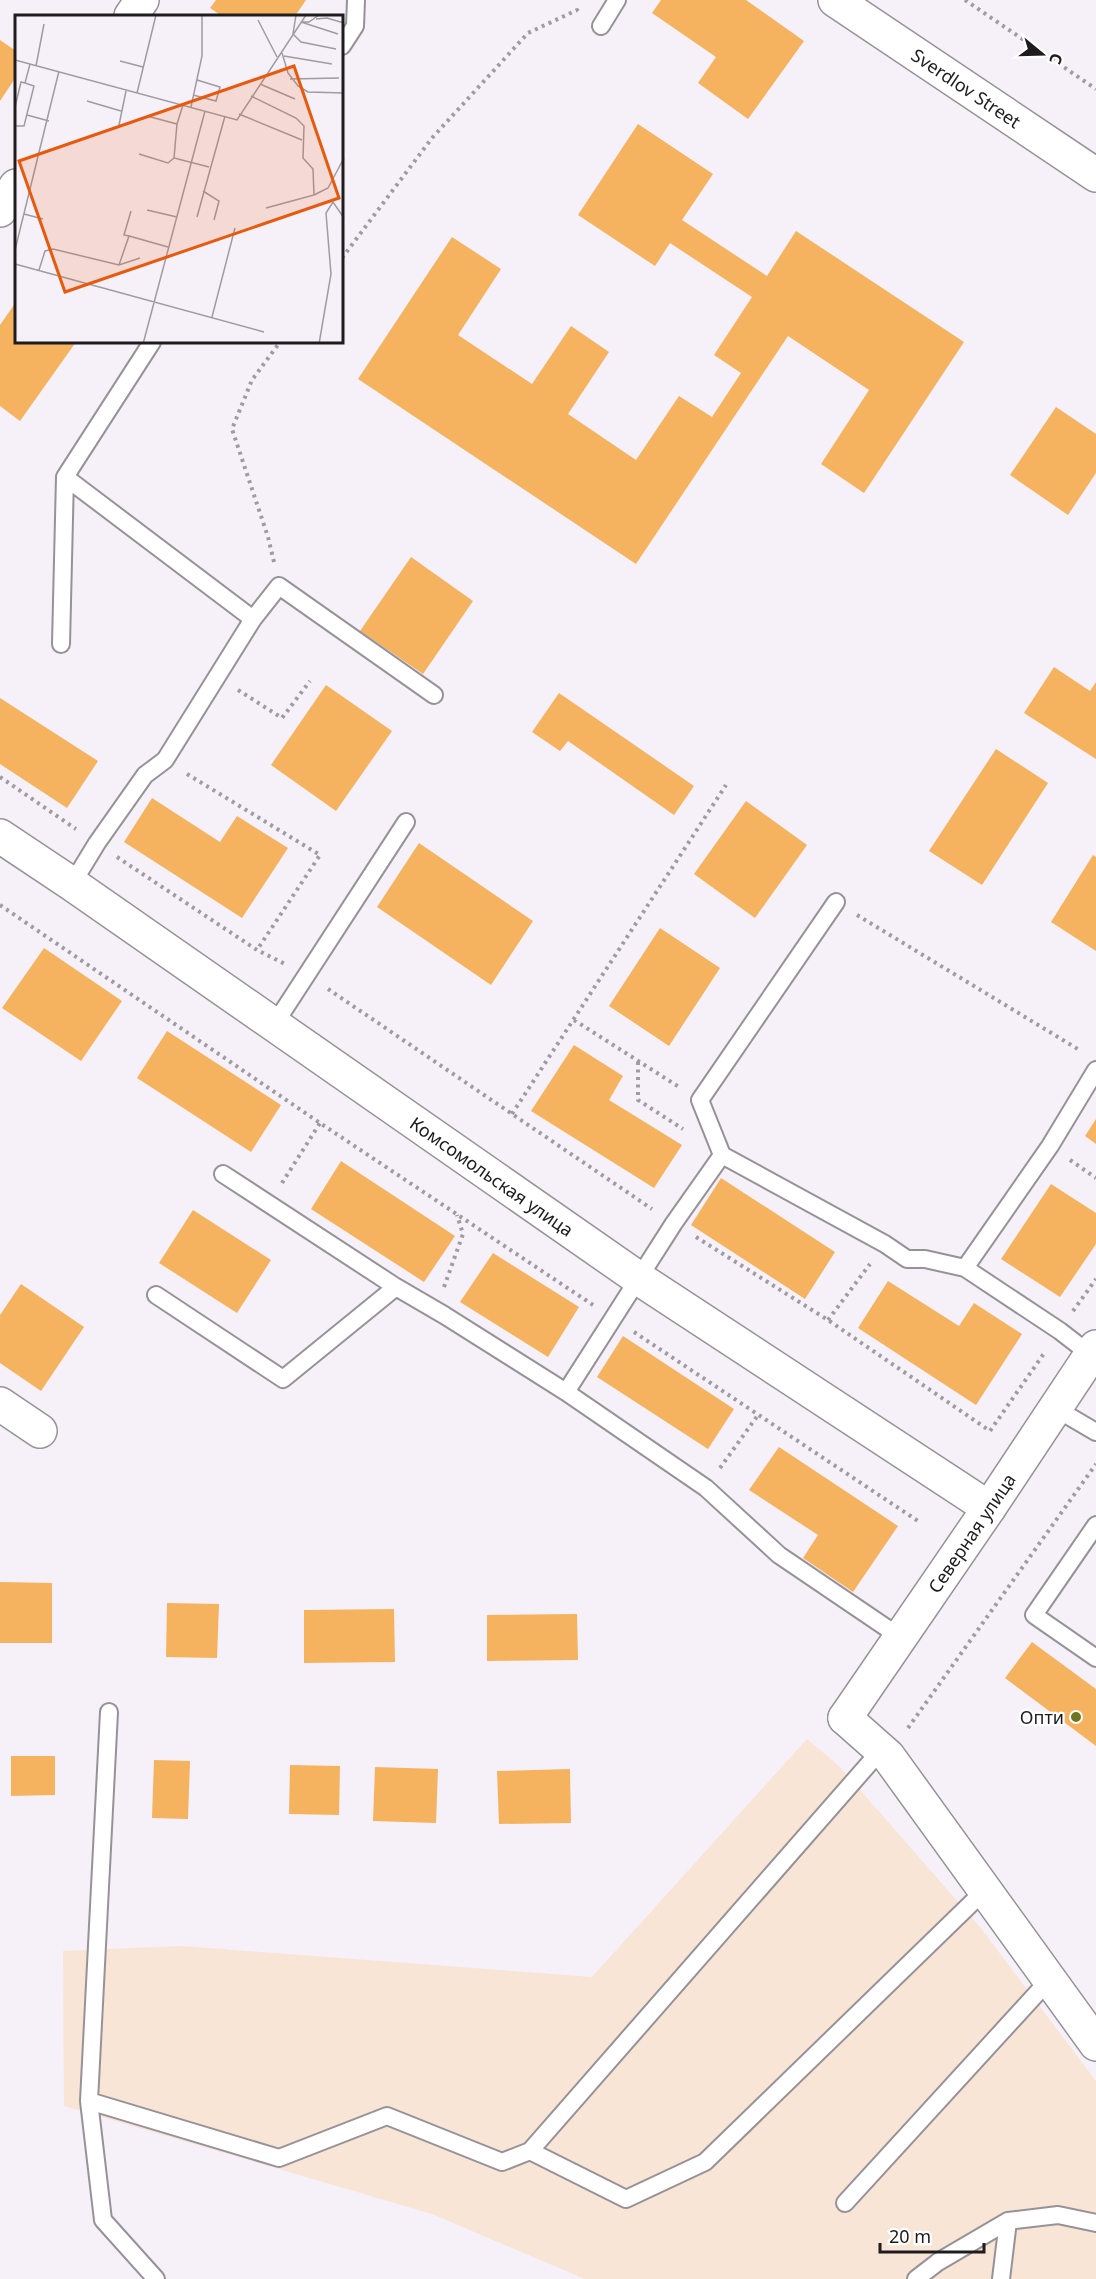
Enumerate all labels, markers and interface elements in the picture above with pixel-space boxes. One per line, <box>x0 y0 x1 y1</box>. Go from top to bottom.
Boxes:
inset map <box>15 15 344 344</box>
north arrow <box>1012 24 1072 84</box>
street label: Sverdlov Street <box>907 43 1026 134</box>
text: С <box>1044 50 1068 67</box>
street label: Комсомольская улица <box>405 1111 578 1241</box>
street label: Северная улица <box>922 1469 1021 1598</box>
place label: Опти <box>1020 1705 1064 1729</box>
marker: Опти <box>1069 1710 1083 1724</box>
scale bar <box>880 2216 984 2254</box>
text: 20 m <box>889 2224 931 2248</box>

